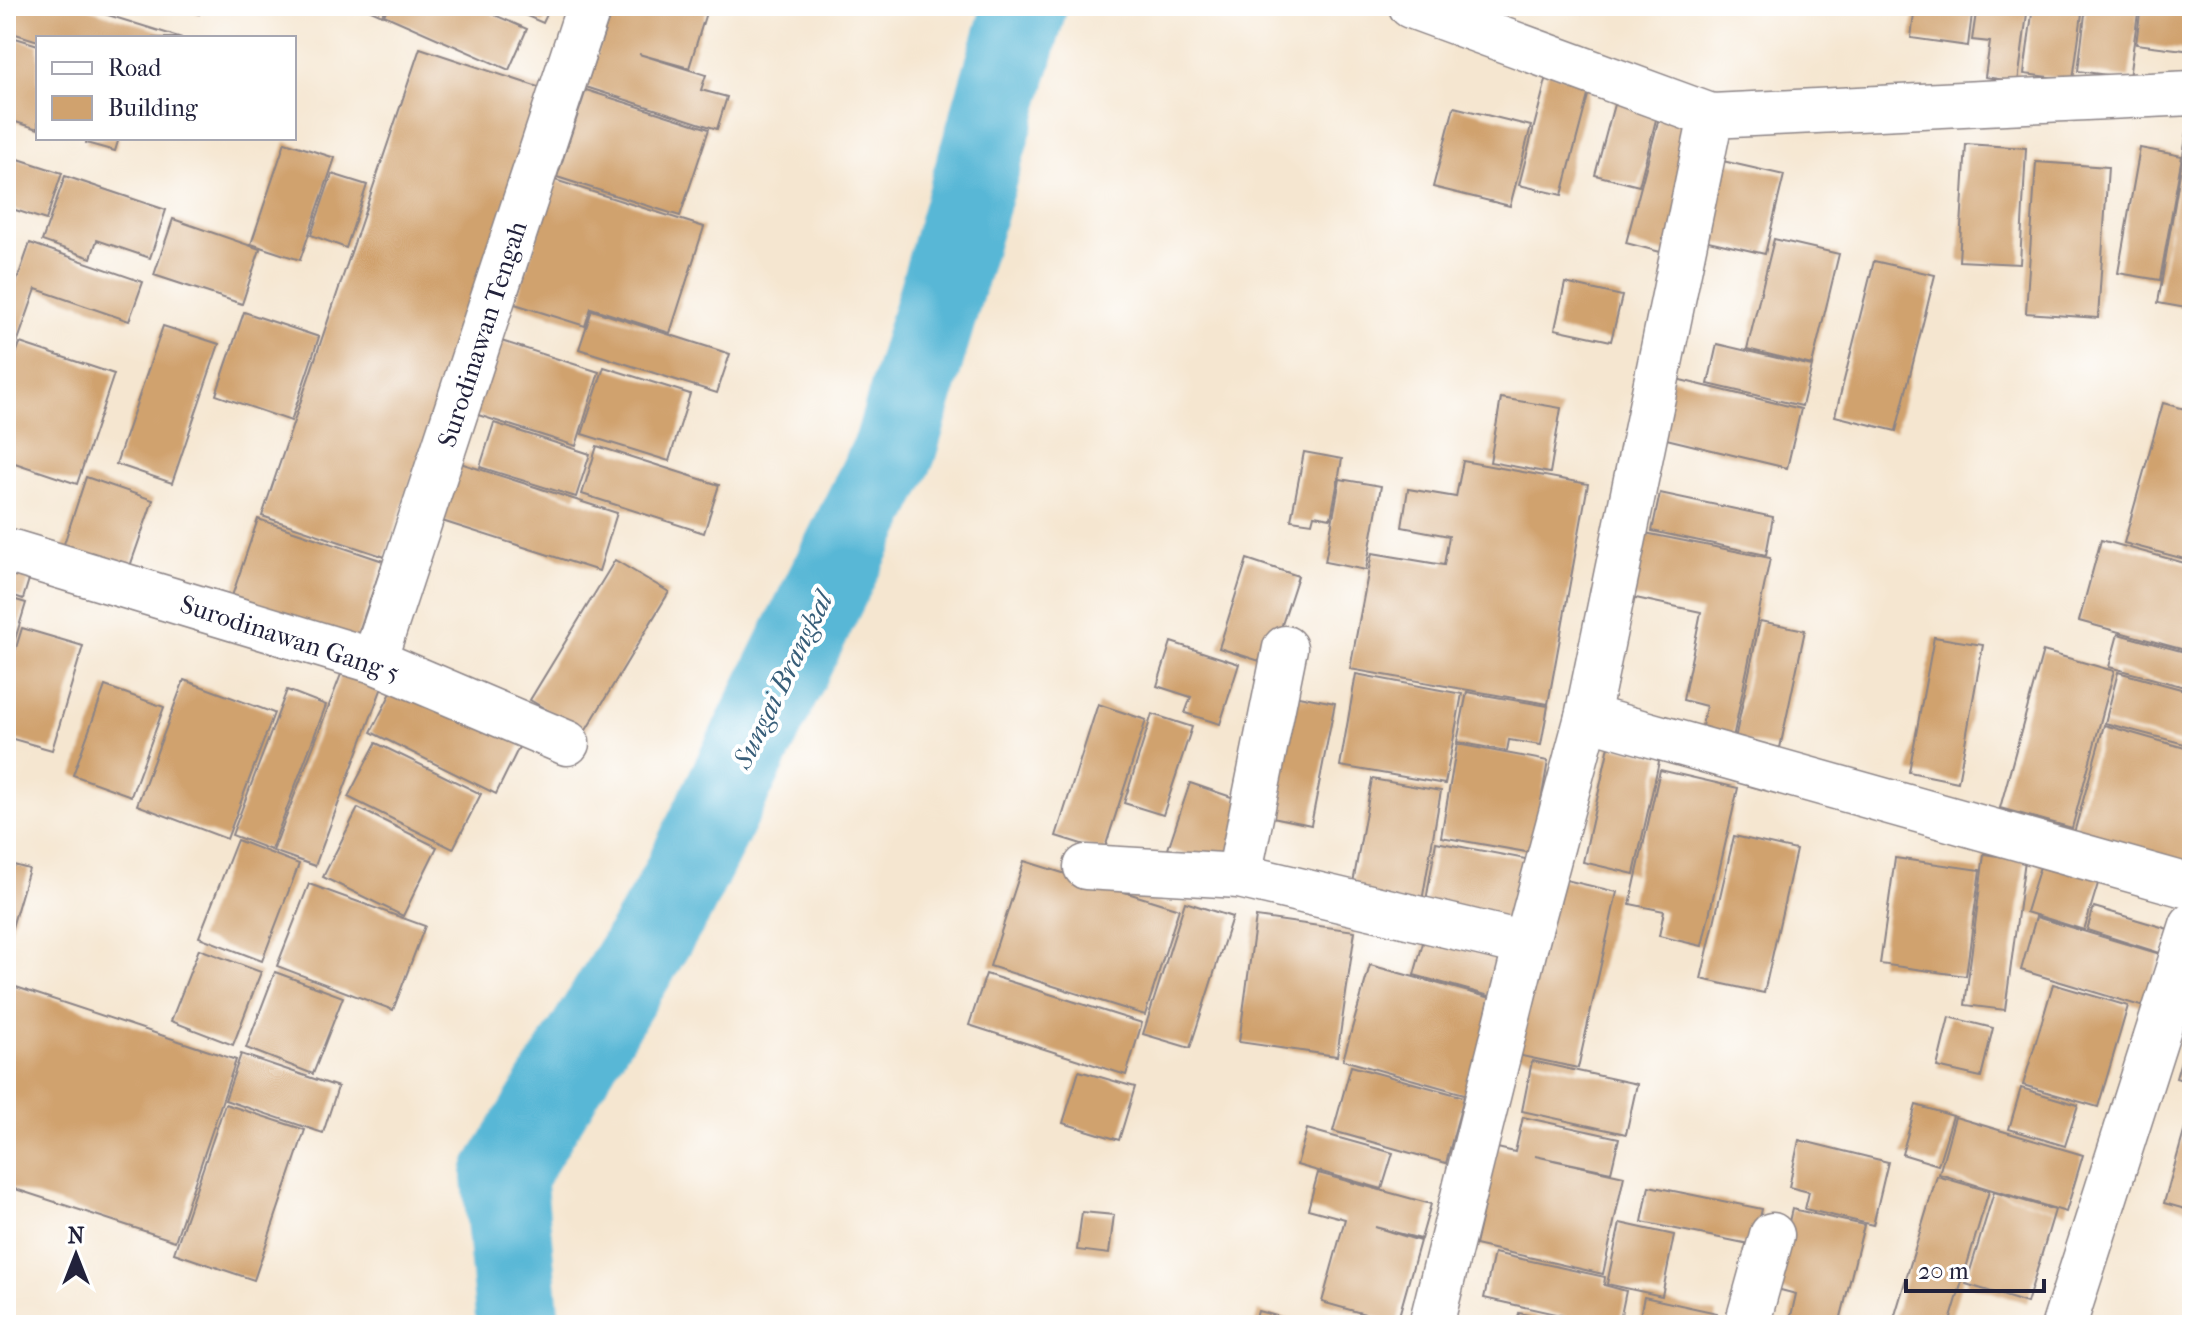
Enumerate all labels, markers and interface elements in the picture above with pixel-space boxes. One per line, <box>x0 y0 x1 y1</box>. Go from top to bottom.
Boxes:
legend <box>36 36 296 140</box>
text: Road <box>108 54 162 82</box>
text: Building <box>108 94 199 122</box>
street label: Surodinawan Tengah <box>431 217 534 451</box>
water label: Sungai Brangkal <box>725 584 841 775</box>
street label: Surodinawan Gang 5 <box>176 588 403 689</box>
north arrow <box>36 1215 116 1295</box>
text: N <box>68 1223 85 1249</box>
scale bar <box>1906 1243 2044 1293</box>
text: 20 m <box>1918 1257 1969 1285</box>

